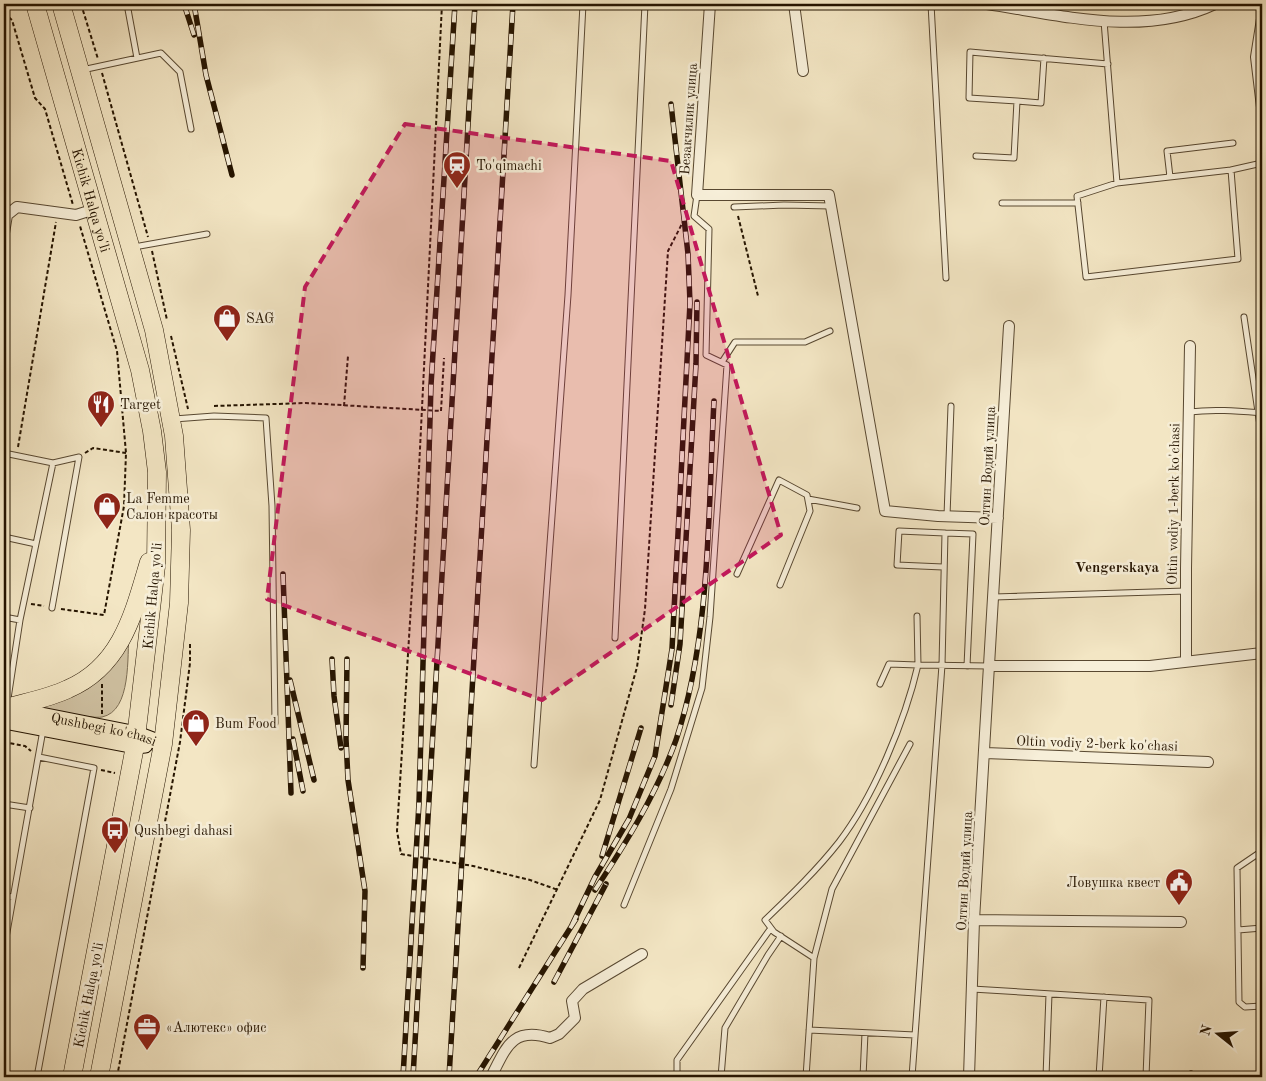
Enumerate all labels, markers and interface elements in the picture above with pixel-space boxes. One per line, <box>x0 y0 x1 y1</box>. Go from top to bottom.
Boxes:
street label: Безакчилик улица <box>678 63 700 176</box>
street label: Kichik Halqa yo'li <box>69 147 112 254</box>
station icon: To'qimachi <box>442 150 472 189</box>
place label: To'qimachi <box>476 159 542 173</box>
shop icon: SAG <box>212 303 242 342</box>
place label: SAG <box>246 312 274 326</box>
restaurant icon: Target <box>86 389 116 428</box>
place label: Target <box>120 398 161 412</box>
street label: Олтин Водий улица <box>978 406 998 526</box>
street label: Oltin vodiy 1-berk ko'chasi <box>1166 423 1182 585</box>
shop icon: La Femme Салон красоты <box>92 491 122 530</box>
place label: La Femme Салон красоты <box>126 492 218 522</box>
street label: Kichik Halqa yo'li <box>141 542 165 650</box>
district label: Vengerskaya <box>1075 561 1160 576</box>
shop icon: Bum Food <box>181 708 211 747</box>
street label: Qushbegi ko'chasi <box>50 711 158 749</box>
place label: Bum Food <box>215 717 277 731</box>
street label: Oltin vodiy 2-berk ko'chasi <box>1016 734 1178 754</box>
street label: Олтин Водий улица <box>955 811 975 931</box>
bus stop icon: Qushbegi dahasi <box>100 815 130 854</box>
place label: Qushbegi dahasi <box>134 824 233 838</box>
public building icon: Ловушка квест <box>1164 867 1194 906</box>
place label: Ловушка квест <box>1067 876 1160 890</box>
street label: Kichik Halqa yo'li <box>72 941 106 1049</box>
north arrow <box>1194 1008 1244 1058</box>
office icon: «Алютекс» офис <box>132 1012 162 1051</box>
place label: «Алютекс» офис <box>166 1021 266 1036</box>
text: N <box>1198 1023 1215 1038</box>

